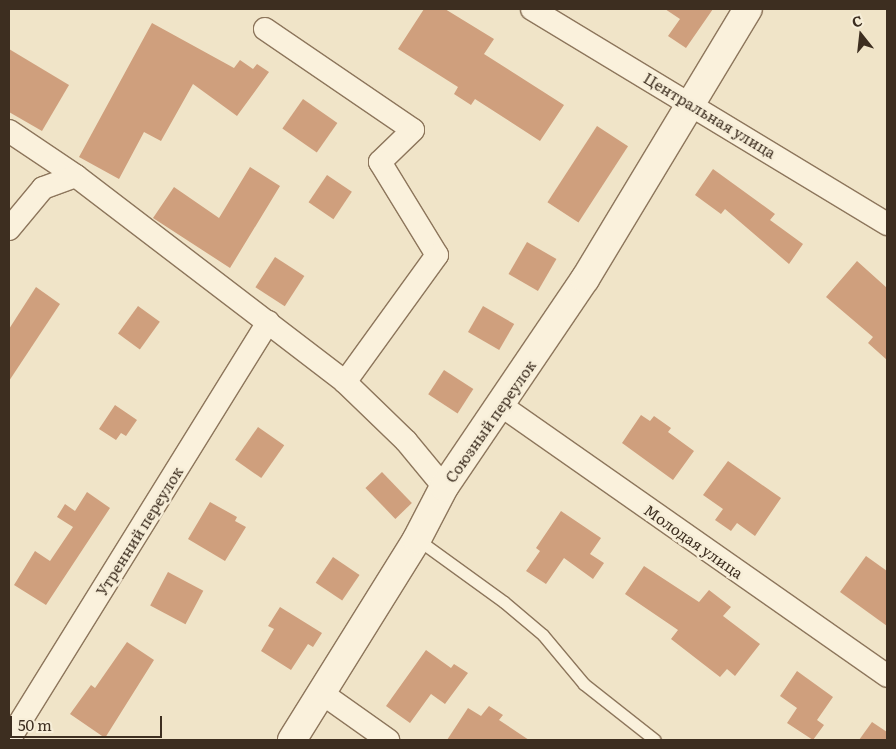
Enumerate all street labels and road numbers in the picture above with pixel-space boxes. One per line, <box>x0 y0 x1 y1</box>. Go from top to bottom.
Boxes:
street label: Центральная улица <box>641 68 779 162</box>
street label: Союзный переулок <box>441 356 539 486</box>
street label: Утренний переулок <box>92 463 186 599</box>
street label: Молодая улица <box>641 500 747 582</box>

